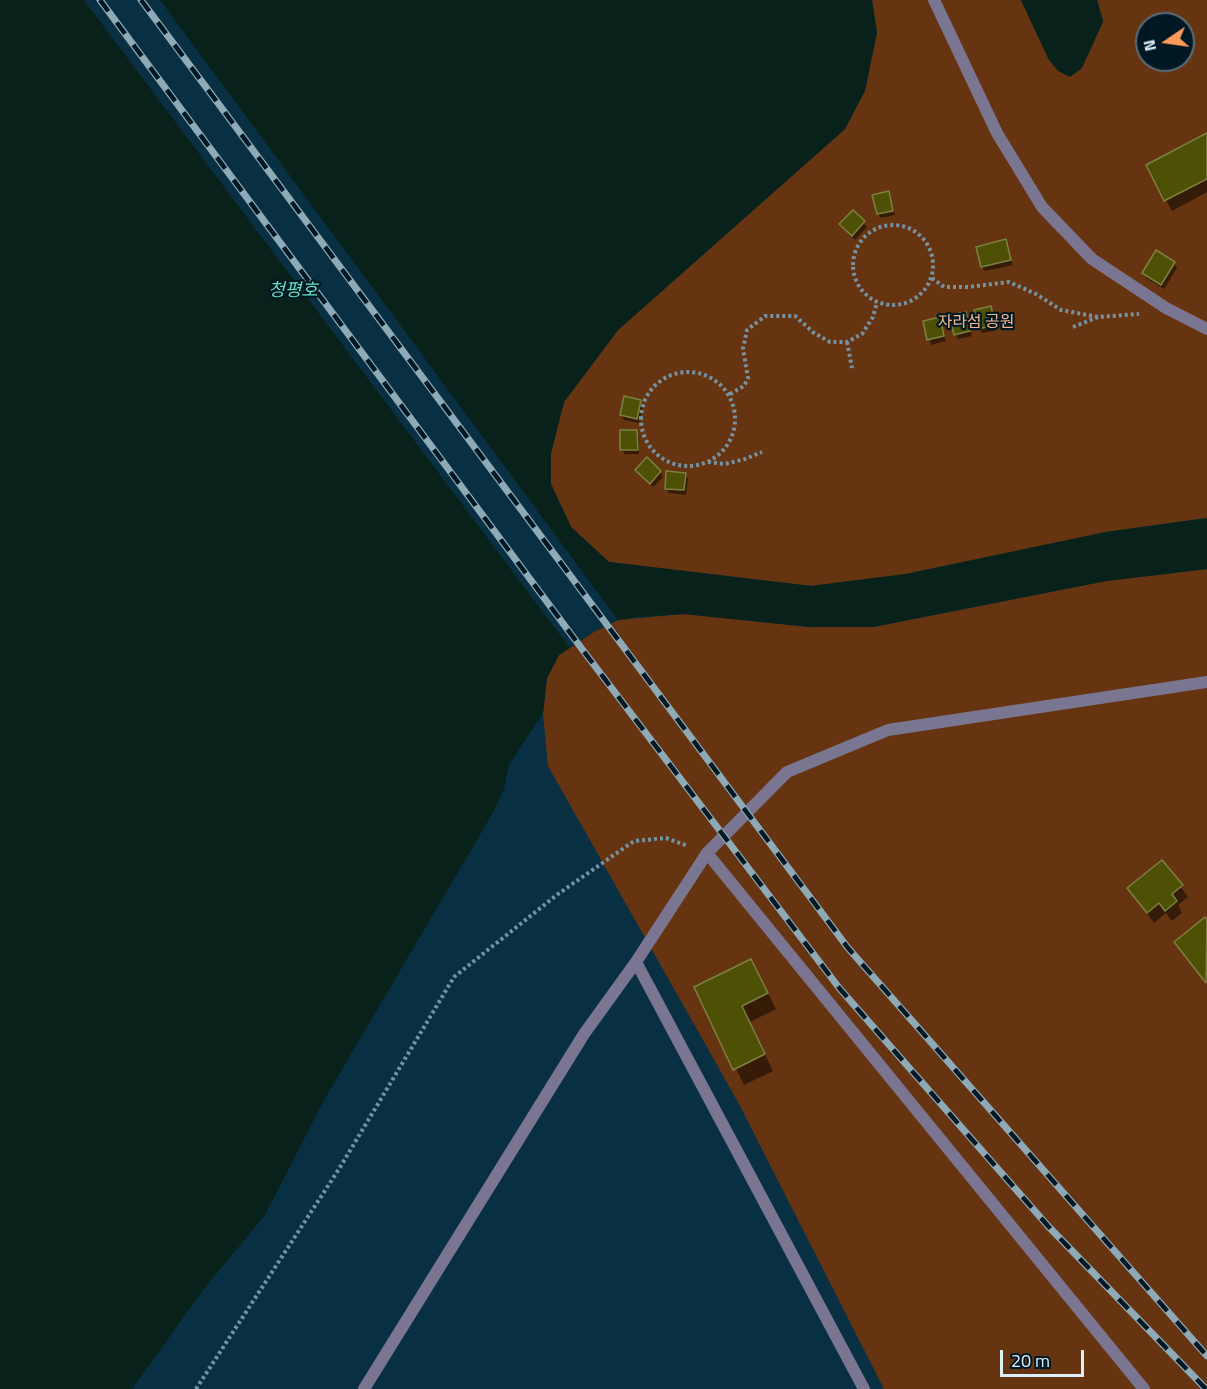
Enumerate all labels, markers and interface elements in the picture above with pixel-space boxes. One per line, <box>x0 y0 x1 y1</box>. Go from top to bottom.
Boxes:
north arrow <box>1135 12 1195 72</box>
text: N <box>1136 37 1162 54</box>
water label: 청평호 <box>268 281 318 303</box>
park label: 자라섬 공원 <box>937 313 1015 333</box>
scale bar <box>1003 1338 1087 1376</box>
text: 20 m <box>1011 1347 1050 1374</box>

